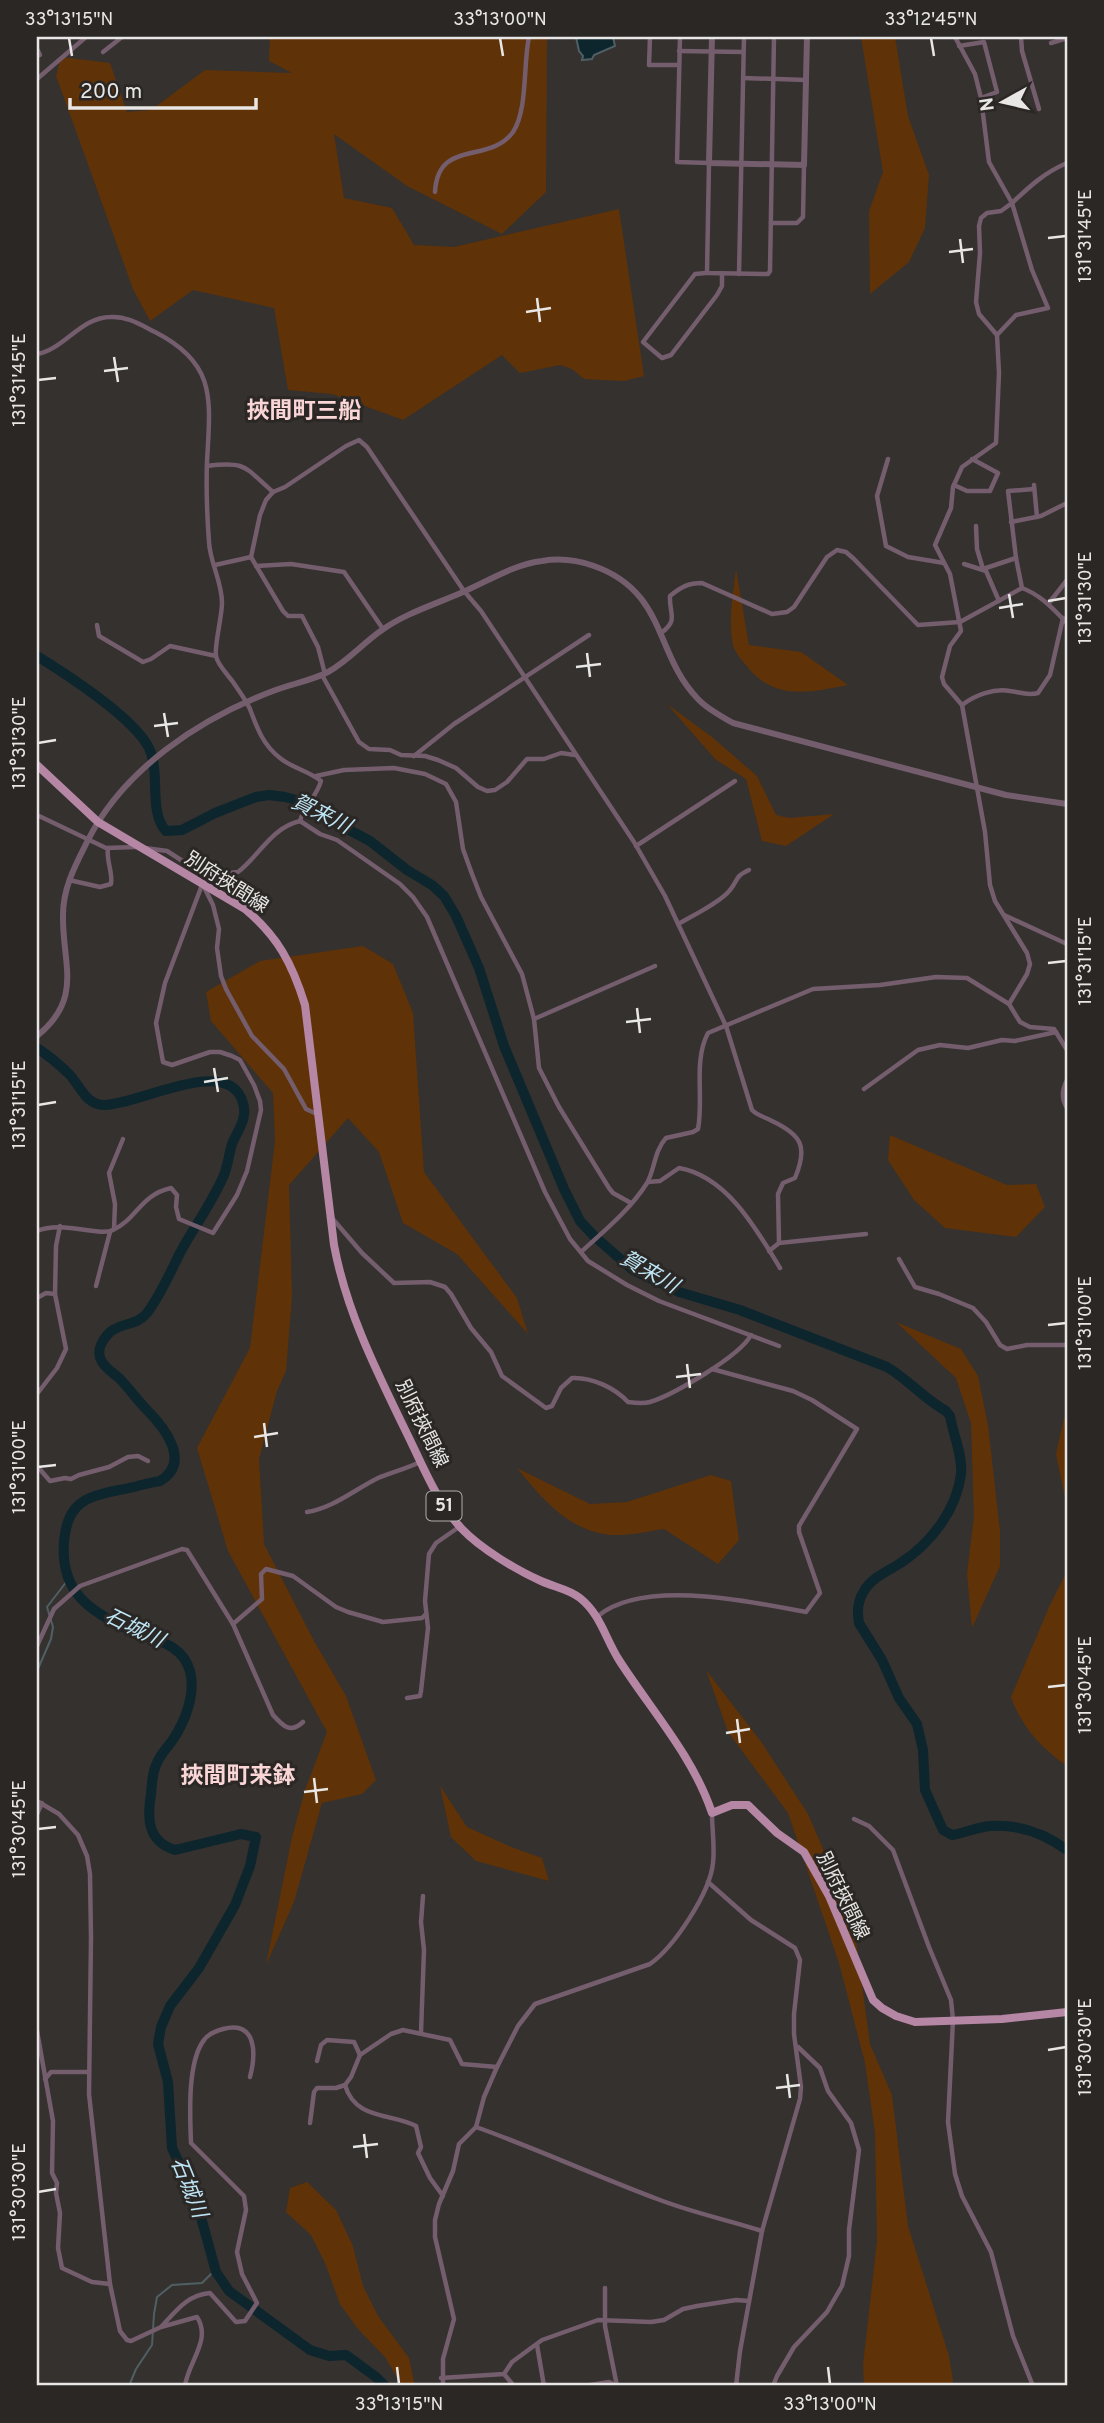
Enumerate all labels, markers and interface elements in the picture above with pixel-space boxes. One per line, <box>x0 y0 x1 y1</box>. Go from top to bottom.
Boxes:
text: 33°13'15"N <box>25 9 113 32</box>
text: 33°13'00"N <box>453 9 547 32</box>
text: 33°12'45"N <box>885 9 977 32</box>
scale bar <box>70 66 256 110</box>
north arrow <box>968 66 1038 136</box>
text: 200 m <box>80 79 142 106</box>
text: N <box>975 96 1001 113</box>
text: 131°31'45"E <box>1075 189 1098 283</box>
text: 131°31'45"E <box>9 333 32 427</box>
district label: 挾間町三船 <box>247 398 362 427</box>
text: 131°31'30"E <box>1075 551 1098 645</box>
text: 131°31'30"E <box>9 696 32 790</box>
water label: 賀来川 <box>287 789 357 842</box>
street label: 別府挾間線 <box>180 847 272 919</box>
text: 131°31'15"E <box>1075 917 1098 1005</box>
text: 131°31'15"E <box>9 1061 32 1149</box>
water label: 賀来川 <box>615 1246 685 1301</box>
text: 131°31'00"E <box>1075 1276 1098 1370</box>
street label: 別府挾間線 <box>389 1376 453 1472</box>
text: 131°31'00"E <box>9 1420 32 1514</box>
road number: 51 <box>426 1492 462 1520</box>
water label: 石城川 <box>100 1603 170 1656</box>
text: 131°30'45"E <box>1075 1636 1098 1734</box>
district label: 挾間町来鉢 <box>181 1763 296 1792</box>
text: 131°30'45"E <box>9 1780 32 1878</box>
street label: 別府挾間線 <box>810 1848 874 1944</box>
text: 131°30'30"E <box>1075 1998 1098 2096</box>
text: 131°30'30"E <box>9 2143 32 2241</box>
water label: 石城川 <box>164 2154 213 2224</box>
text: 33°13'15"N <box>355 2394 443 2417</box>
text: 33°13'00"N <box>783 2394 877 2417</box>

